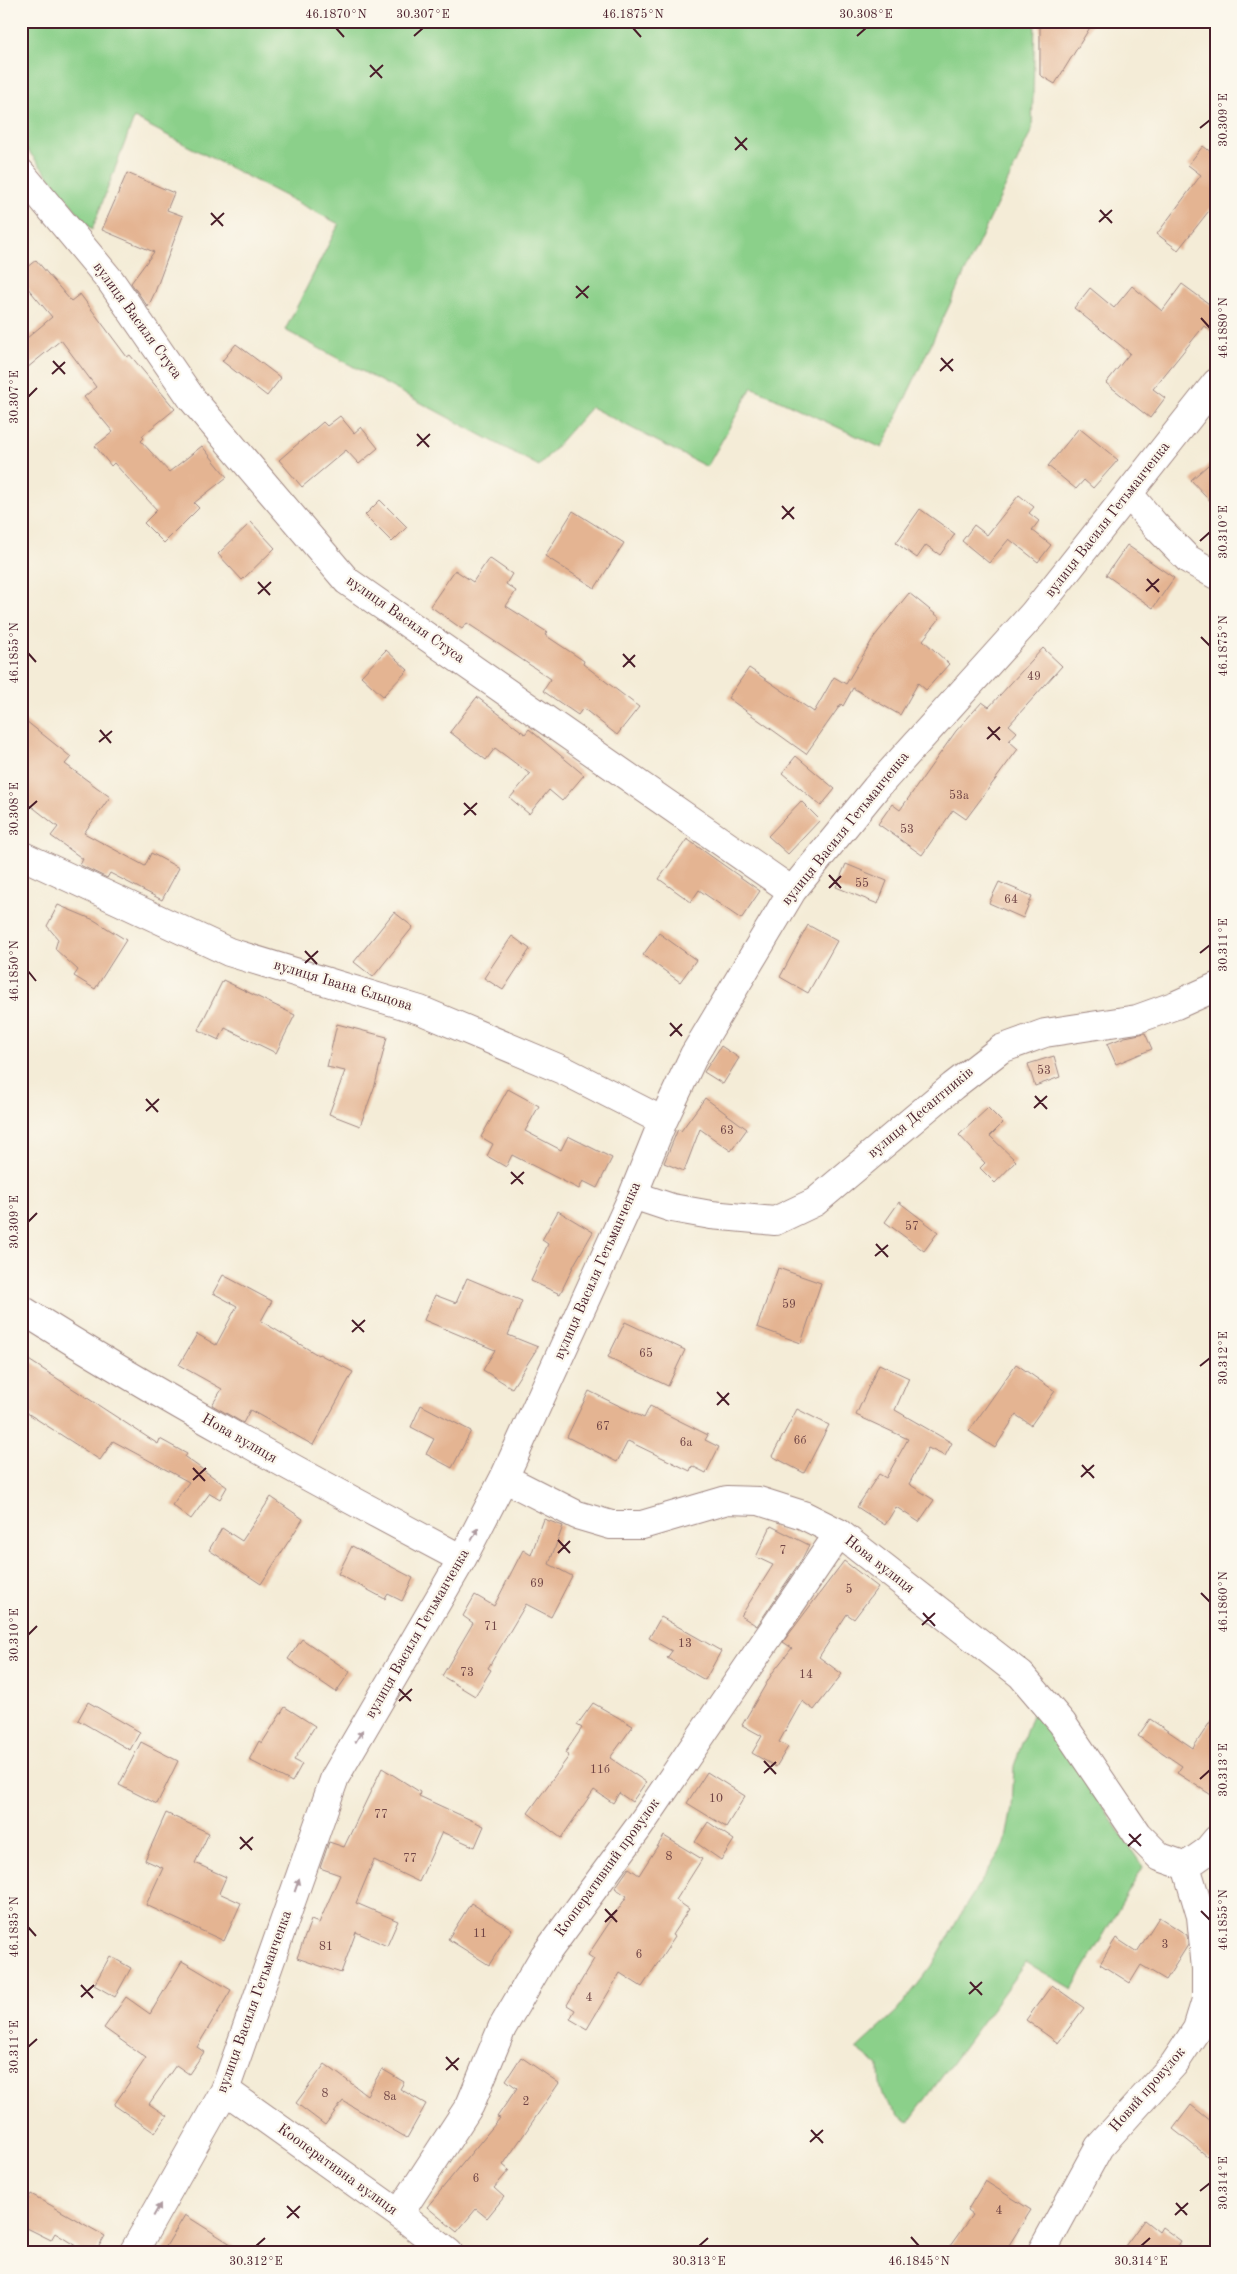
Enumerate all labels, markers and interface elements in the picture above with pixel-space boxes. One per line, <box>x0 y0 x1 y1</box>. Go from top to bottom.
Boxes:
text: 46.1875°N <box>602 8 664 21</box>
text: 46.1870°N <box>305 9 367 21</box>
text: 30.307°E <box>396 9 450 21</box>
text: 30.308°E <box>839 9 893 21</box>
text: 30.309°E <box>1218 93 1230 147</box>
street label: вулиця Василя Стуса <box>90 260 185 383</box>
text: 46.1880°N <box>1218 297 1230 359</box>
text: 30.307°E <box>9 370 21 424</box>
street label: вулиця Василя Гетьманченка <box>1043 439 1174 601</box>
text: 30.310°E <box>1218 505 1230 559</box>
street label: вулиця Василя Стуса <box>343 574 467 667</box>
text: 46.1875°N <box>1217 615 1230 677</box>
text: 46.1855°N <box>8 622 21 684</box>
house number: 49 <box>1027 671 1041 683</box>
street label: вулиця Василя Гетьманченка <box>780 749 913 909</box>
text: 30.308°E <box>9 782 21 836</box>
house number: 53а <box>949 789 969 802</box>
house number: 53 <box>900 823 914 836</box>
house number: 55 <box>855 877 869 890</box>
house number: 64 <box>1004 894 1018 906</box>
text: 30.311°E <box>1218 918 1230 972</box>
text: 46.1850°N <box>8 940 21 1002</box>
street label: вулиця Івана Єльцова <box>272 958 415 1014</box>
house number: 53 <box>1037 1064 1051 1077</box>
street label: вулиця Десантників <box>865 1065 977 1161</box>
house number: 63 <box>720 1125 734 1137</box>
street label: вулиця Василя Гетьманченка <box>552 1179 644 1362</box>
text: 30.309°E <box>9 1195 21 1249</box>
house number: 57 <box>905 1220 919 1233</box>
house number: 59 <box>782 1298 796 1311</box>
text: 30.312°E <box>1218 1331 1230 1385</box>
house number: 65 <box>639 1347 653 1360</box>
street label: Нова вулиця <box>199 1411 279 1467</box>
house number: 67 <box>596 1421 610 1433</box>
house number: 6б <box>794 1435 806 1447</box>
house number: 6а <box>680 1437 693 1449</box>
one-way arrow <box>471 1527 479 1542</box>
street label: Нова вулиця <box>841 1533 917 1597</box>
house number: 7 <box>780 1545 786 1557</box>
street label: вулиця Василя Гетьманченка <box>363 1546 473 1721</box>
text: 46.1860°N <box>1218 1571 1230 1633</box>
house number: 69 <box>530 1578 544 1590</box>
house number: 5 <box>846 1583 853 1596</box>
text: 30.310°E <box>9 1608 21 1662</box>
house number: 71 <box>484 1621 498 1633</box>
house number: 13 <box>678 1638 692 1650</box>
house number: 73 <box>460 1667 474 1679</box>
house number: 14 <box>799 1669 813 1681</box>
one-way arrow <box>355 1729 364 1742</box>
text: 30.313°E <box>1218 1743 1230 1797</box>
house number: 11б <box>590 1764 610 1776</box>
house number: 10 <box>709 1793 723 1805</box>
street label: Кооперативний провулок <box>553 1796 664 1940</box>
house number: 77 <box>374 1809 388 1821</box>
house number: 8 <box>666 1851 673 1863</box>
house number: 77 <box>403 1853 417 1865</box>
one-way arrow <box>294 1878 301 1893</box>
text: 46.1855°N <box>1217 1889 1230 1951</box>
text: 46.1835°N <box>8 1896 21 1958</box>
street label: вулиця Василя Гетьманченка <box>215 1908 295 2095</box>
house number: 11 <box>473 1928 487 1940</box>
house number: 3 <box>1162 1939 1168 1951</box>
house number: 81 <box>319 1941 333 1953</box>
house number: 6 <box>636 1949 643 1961</box>
house number: 4 <box>586 1992 593 2004</box>
text: 30.311°E <box>9 2020 21 2074</box>
street label: Новий провулок <box>1107 2044 1189 2135</box>
house number: 8 <box>322 2088 329 2100</box>
house number: 8а <box>384 2091 397 2103</box>
house number: 2 <box>523 2096 529 2108</box>
street label: Кооперативна вулиця <box>274 2122 400 2219</box>
text: 30.314°E <box>1218 2156 1230 2210</box>
house number: 6 <box>473 2173 480 2185</box>
one-way arrow <box>153 2203 161 2218</box>
house number: 4 <box>996 2205 1003 2217</box>
text: 46.1845°N <box>888 2255 950 2268</box>
text: 30.312°E <box>229 2256 283 2268</box>
text: 30.313°E <box>672 2256 726 2268</box>
text: 30.314°E <box>1114 2256 1168 2268</box>

